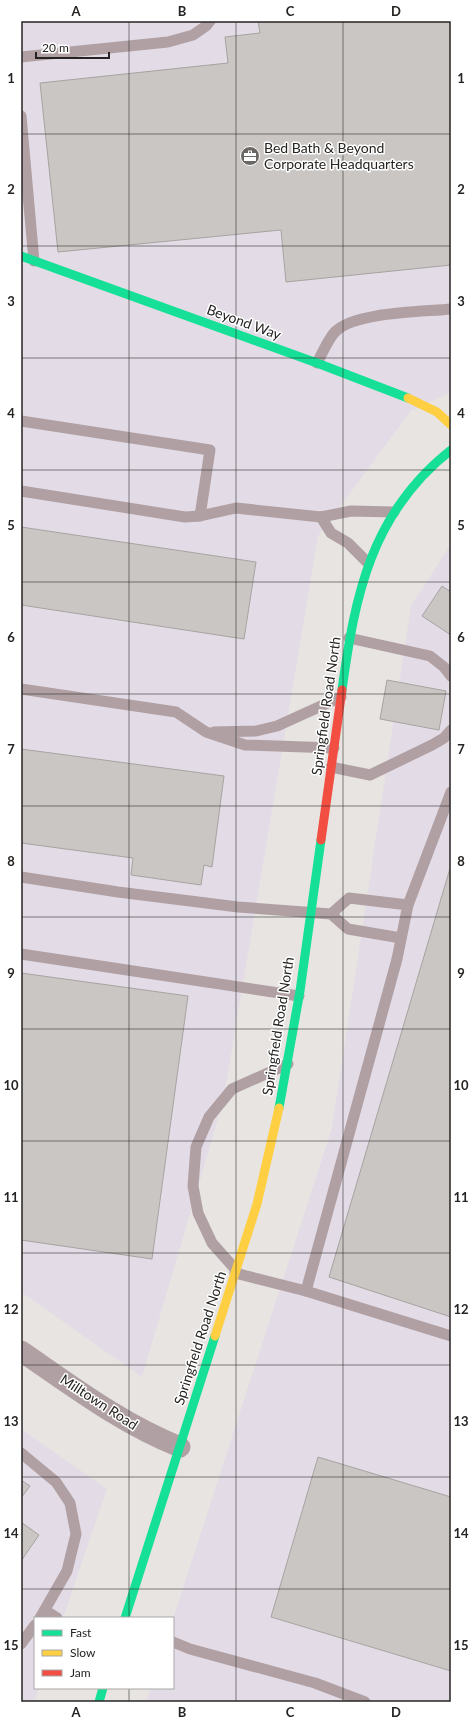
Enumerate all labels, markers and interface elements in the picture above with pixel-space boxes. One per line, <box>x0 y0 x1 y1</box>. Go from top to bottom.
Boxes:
text: A <box>70 3 81 19</box>
text: B <box>178 3 187 19</box>
text: C <box>286 3 295 19</box>
text: D <box>391 3 401 19</box>
scale bar <box>36 34 109 60</box>
text: 20 m <box>42 40 69 55</box>
text: 1 <box>7 70 15 86</box>
text: 1 <box>457 70 465 86</box>
place label: Bed Bath & Beyond Corporate Headquarters <box>264 139 414 172</box>
office icon: Bed Bath & Beyond Corporate Headquarters <box>239 145 261 167</box>
text: 2 <box>7 181 15 197</box>
text: 2 <box>457 181 465 197</box>
text: 3 <box>7 293 15 309</box>
text: 3 <box>457 293 465 309</box>
street label: Beyond Way <box>205 300 284 343</box>
text: 4 <box>7 405 15 421</box>
text: 4 <box>457 405 465 421</box>
text: 5 <box>7 517 15 533</box>
text: 5 <box>457 517 465 533</box>
text: 6 <box>7 629 15 645</box>
text: 6 <box>457 629 465 645</box>
street label: Springfield Road North <box>307 635 344 776</box>
text: 7 <box>7 741 15 757</box>
text: 7 <box>457 741 465 757</box>
text: 8 <box>7 853 15 869</box>
text: 8 <box>457 853 465 869</box>
street label: Springfield Road North <box>258 955 297 1096</box>
text: 9 <box>7 965 15 981</box>
text: 9 <box>457 965 465 981</box>
text: 10 <box>3 1077 19 1093</box>
text: 10 <box>453 1077 469 1093</box>
text: 11 <box>3 1189 19 1205</box>
text: 11 <box>453 1189 469 1205</box>
street label: Springfield Road North <box>170 1269 229 1407</box>
text: 12 <box>3 1301 19 1317</box>
text: 12 <box>453 1301 469 1317</box>
street label: Milltown Road <box>57 1370 141 1433</box>
text: 13 <box>3 1413 19 1429</box>
text: 13 <box>453 1413 469 1429</box>
text: 14 <box>3 1525 19 1541</box>
text: 14 <box>453 1525 469 1541</box>
legend <box>34 1617 174 1689</box>
text: Fast <box>70 1625 92 1640</box>
text: 15 <box>3 1637 19 1653</box>
text: 15 <box>453 1637 469 1653</box>
text: Slow <box>70 1645 96 1660</box>
text: Jam <box>70 1665 91 1680</box>
text: A <box>70 1704 81 1720</box>
text: B <box>178 1704 187 1720</box>
text: C <box>286 1704 295 1720</box>
text: D <box>391 1704 401 1720</box>

